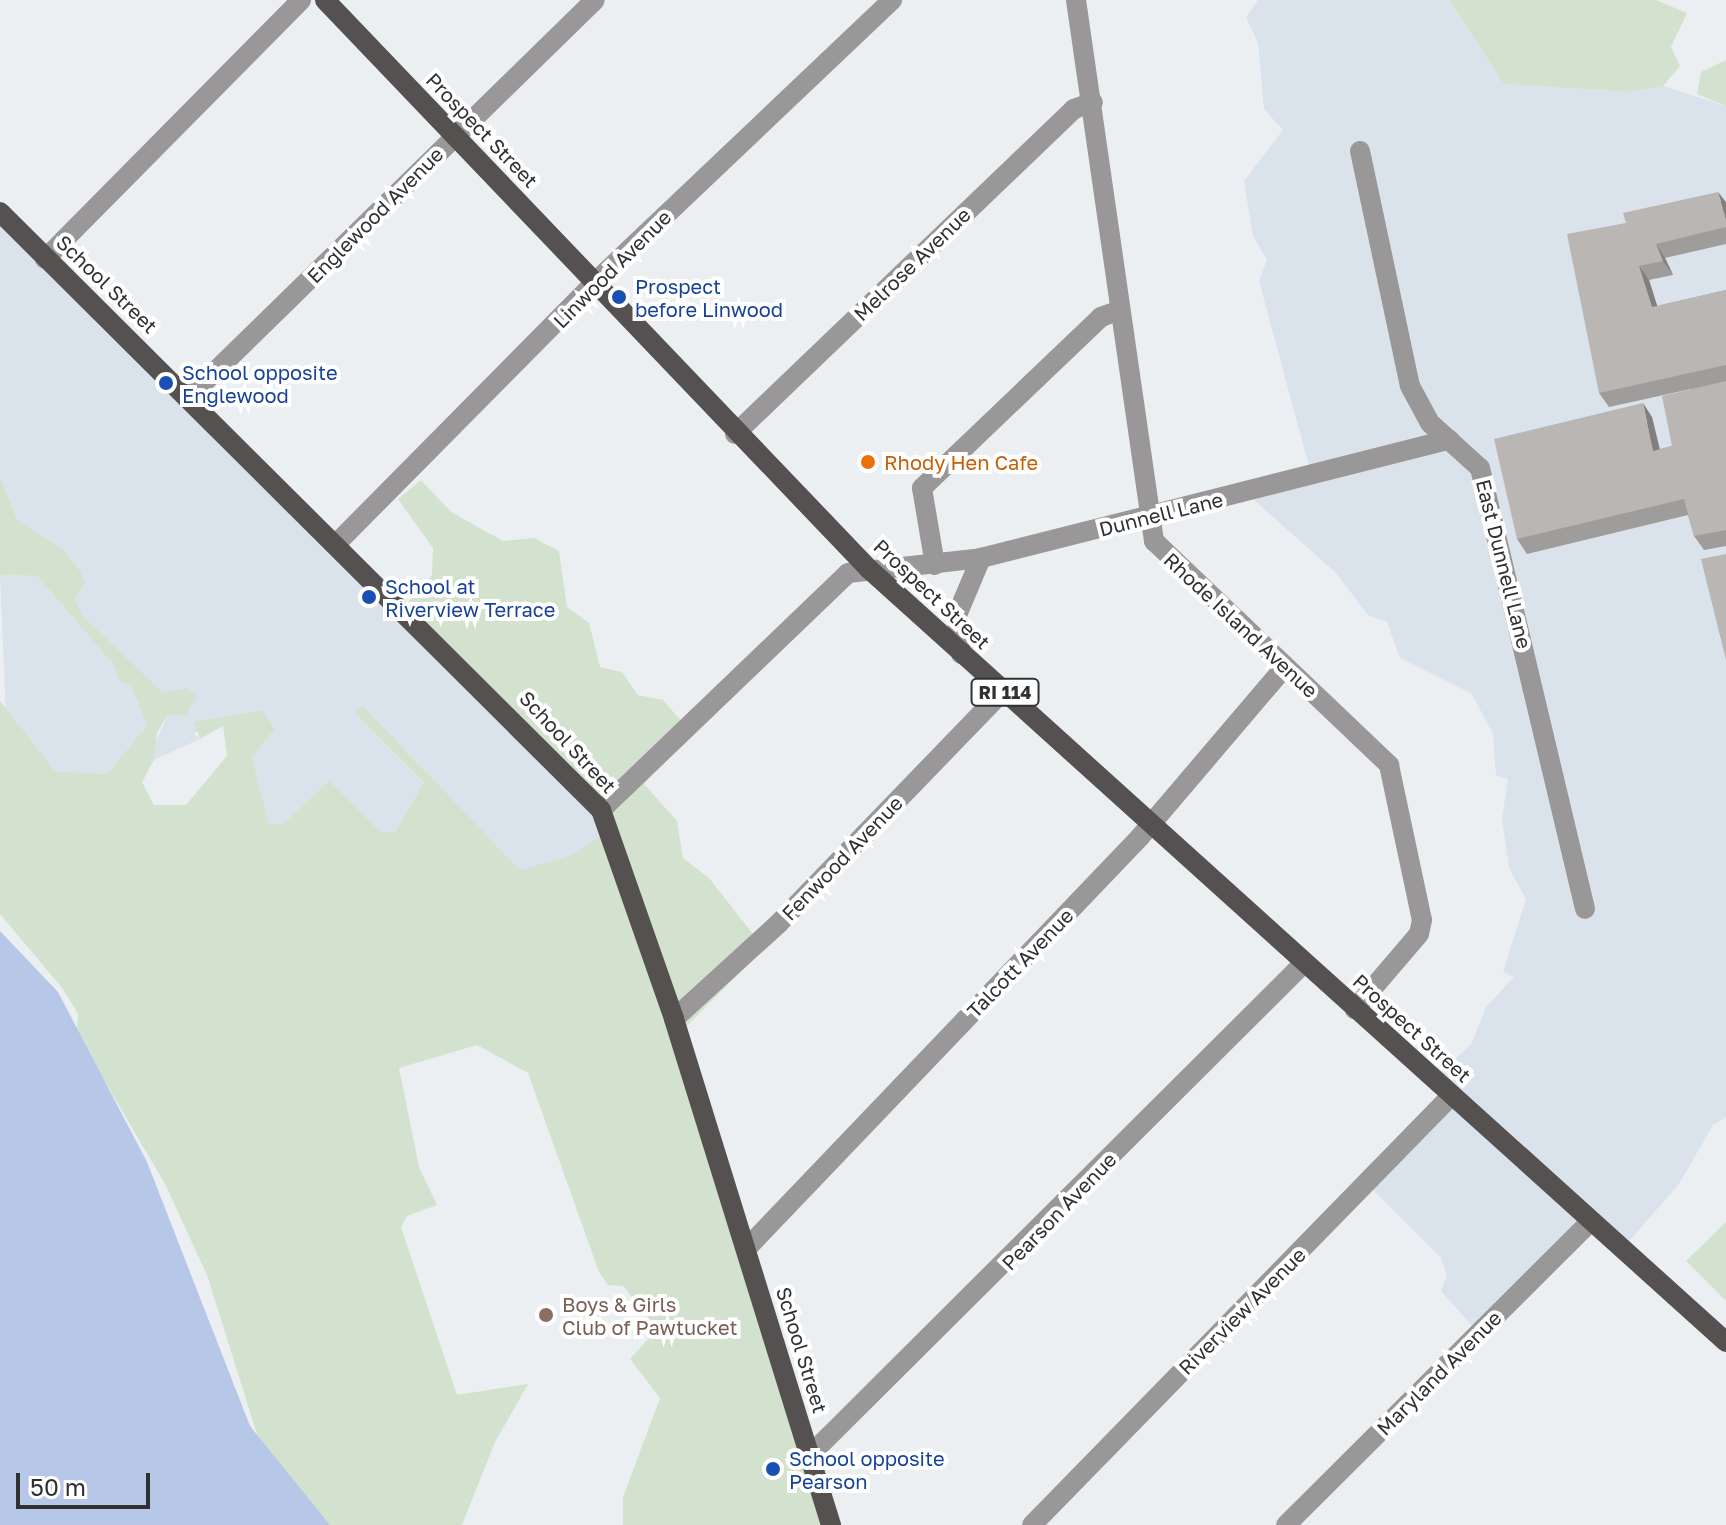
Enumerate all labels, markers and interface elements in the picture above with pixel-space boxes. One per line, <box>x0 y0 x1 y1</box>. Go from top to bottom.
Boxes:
street label: Prospect Street <box>421 68 543 192</box>
street label: Englewood Avenue <box>302 142 448 288</box>
street label: Melrose Avenue <box>849 202 975 326</box>
street label: Linwood Avenue <box>548 205 676 333</box>
street label: School Street <box>52 230 162 338</box>
place label: Prospect before Linwood <box>635 274 783 321</box>
marker: Prospect before Linwood <box>610 288 628 306</box>
place label: School opposite Englewood <box>182 360 338 407</box>
marker: School opposite Englewood <box>157 374 175 392</box>
place label: Rhody Hen Cafe <box>884 450 1038 474</box>
marker: Rhody Hen Cafe <box>859 453 877 471</box>
street label: East Dunnell Lane <box>1471 477 1537 651</box>
street label: Dunnell Lane <box>1097 487 1225 541</box>
street label: Prospect Street <box>869 534 995 654</box>
street label: Rhode Island Avenue <box>1159 547 1323 703</box>
place label: School at Riverview Terrace <box>385 574 555 621</box>
marker: School at Riverview Terrace <box>360 588 378 606</box>
road number: RI 114 <box>969 678 1041 706</box>
street label: School Street <box>515 686 621 798</box>
street label: Fenwood Avenue <box>777 791 907 925</box>
street label: Talcott Avenue <box>962 903 1078 1023</box>
street label: Prospect Street <box>1348 969 1476 1087</box>
street label: Pearson Avenue <box>997 1147 1121 1275</box>
street label: Riverview Avenue <box>1174 1243 1310 1379</box>
street label: School Street <box>771 1284 833 1416</box>
place label: Boys & Girls Club of Pawtucket <box>562 1292 738 1339</box>
marker: Boys & Girls Club of Pawtucket <box>537 1306 555 1324</box>
street label: Maryland Avenue <box>1372 1306 1506 1440</box>
place label: School opposite Pearson <box>789 1446 945 1493</box>
scale bar <box>20 1457 154 1507</box>
marker: School opposite Pearson <box>764 1460 782 1478</box>
text: 50 m <box>30 1472 86 1501</box>

